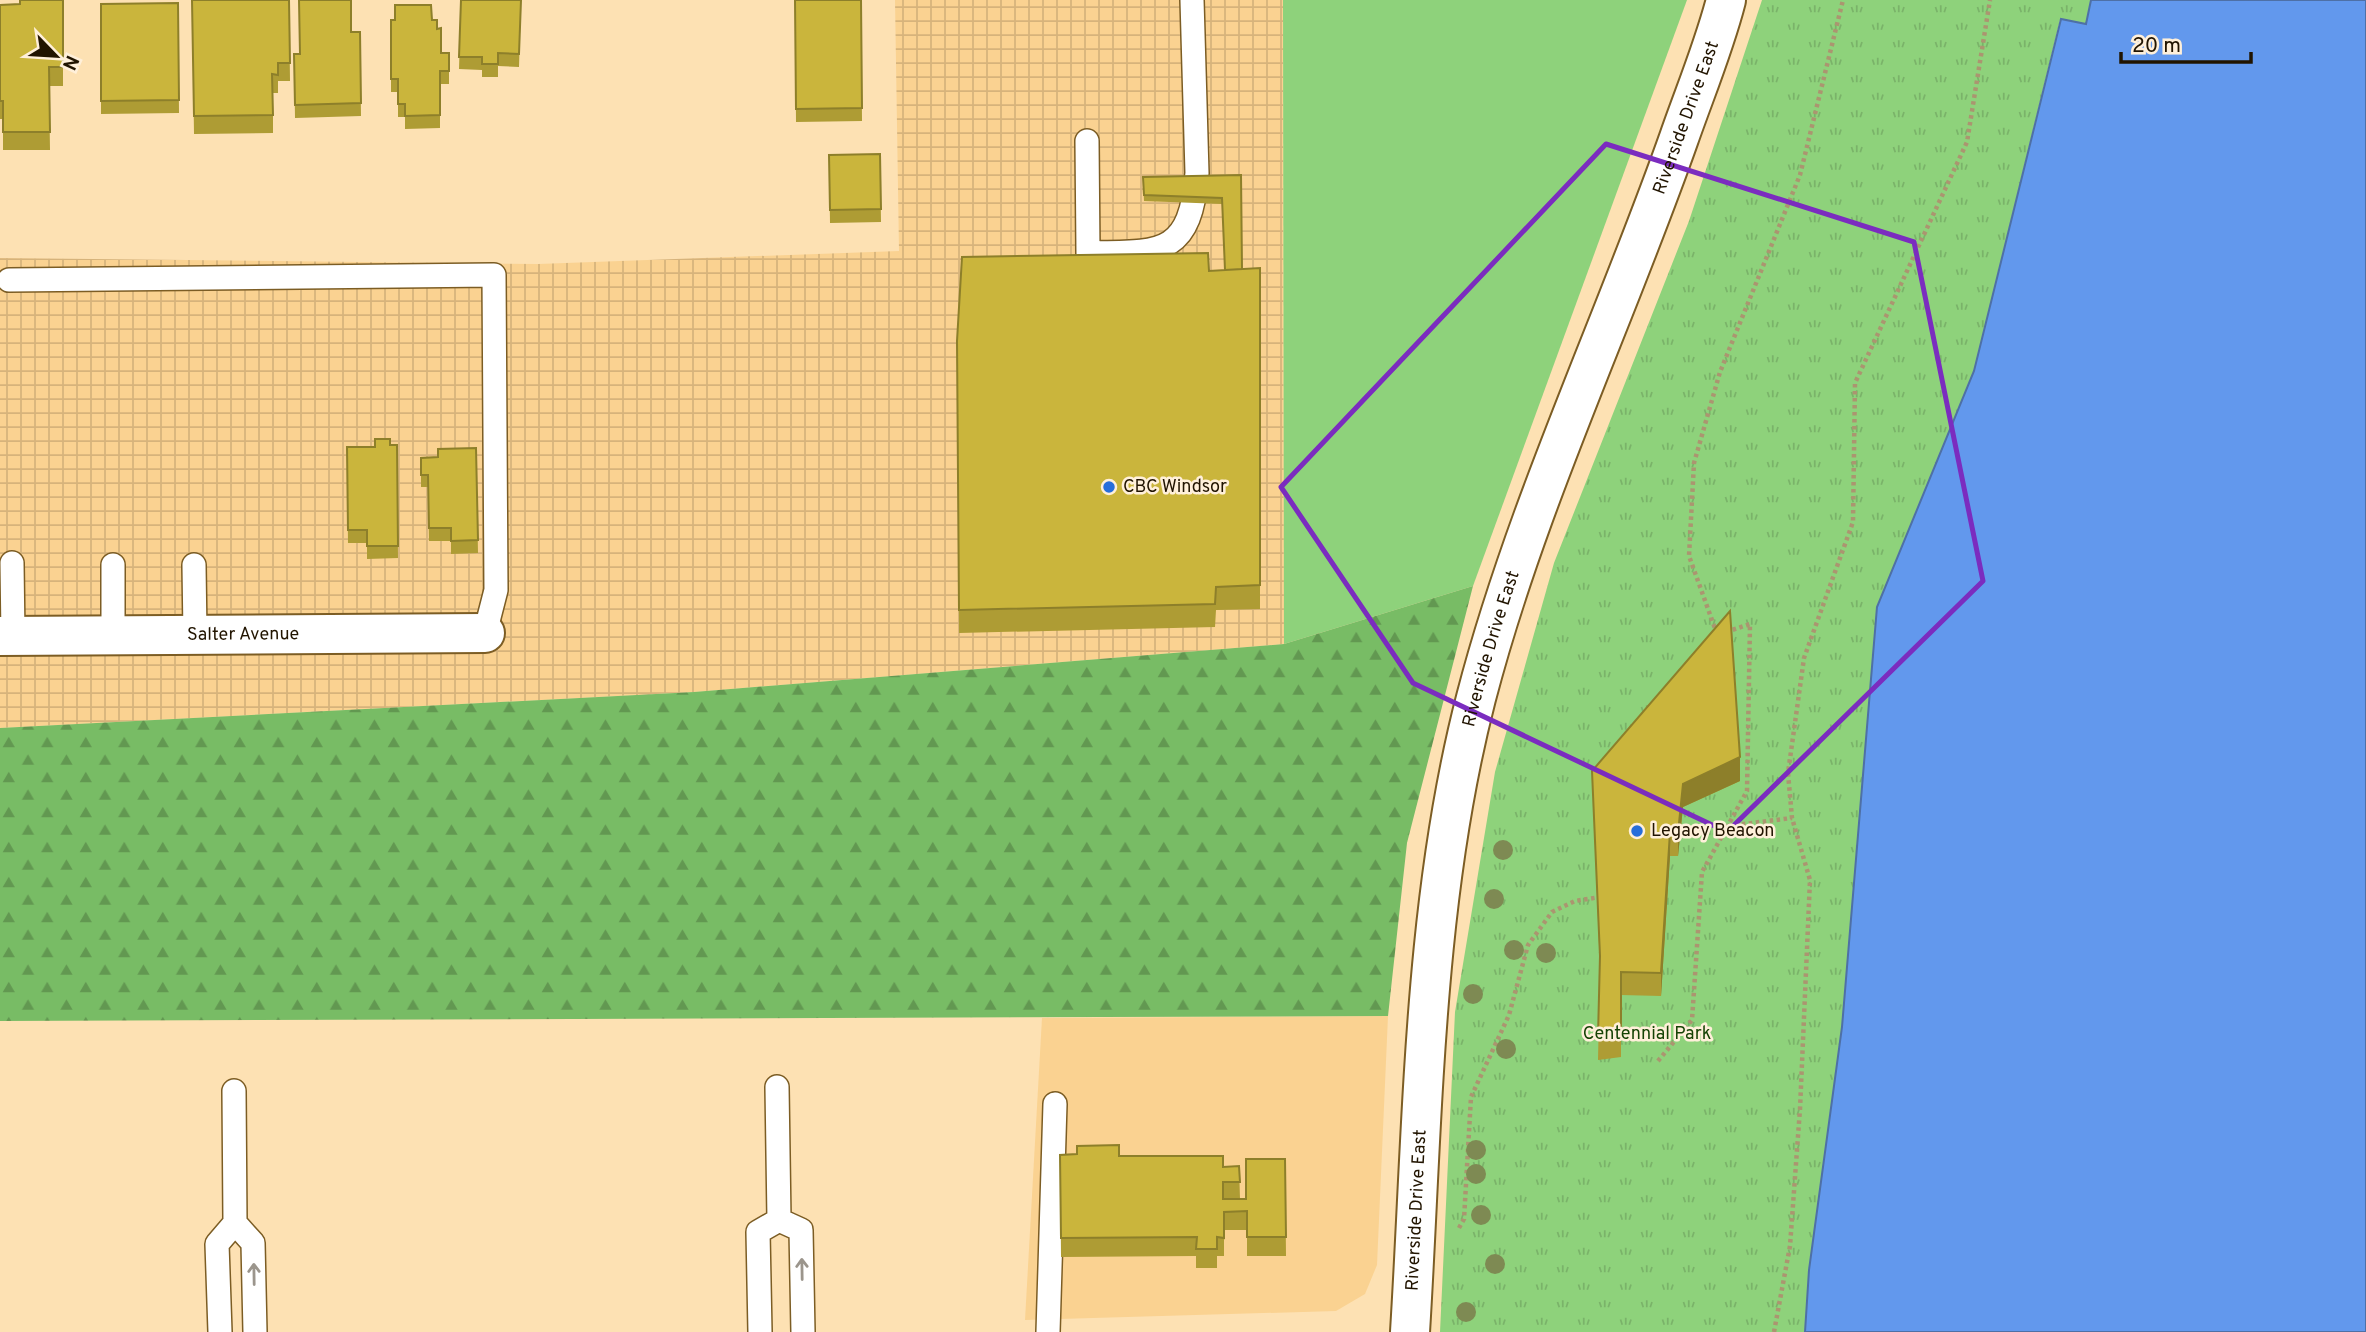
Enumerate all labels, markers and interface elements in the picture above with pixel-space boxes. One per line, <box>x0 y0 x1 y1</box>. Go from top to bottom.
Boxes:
north arrow <box>21 21 91 91</box>
scale bar <box>2121 21 2250 65</box>
text: 20 m <box>2132 33 2181 60</box>
street label: Riverside Drive East <box>1648 38 1725 198</box>
text: N <box>56 51 83 74</box>
place label: CBC Windsor <box>1123 476 1227 499</box>
marker: CBC Windsor <box>1101 479 1117 495</box>
street label: Riverside Drive East <box>1458 568 1525 729</box>
street label: Salter Avenue <box>187 623 299 646</box>
place label: Legacy Beacon <box>1651 820 1775 843</box>
marker: Legacy Beacon <box>1629 823 1645 839</box>
park label: Centennial Park <box>1583 1023 1711 1046</box>
street label: Riverside Drive East <box>1401 1129 1432 1292</box>
one-way arrow <box>795 1258 809 1281</box>
one-way arrow <box>247 1263 260 1286</box>

